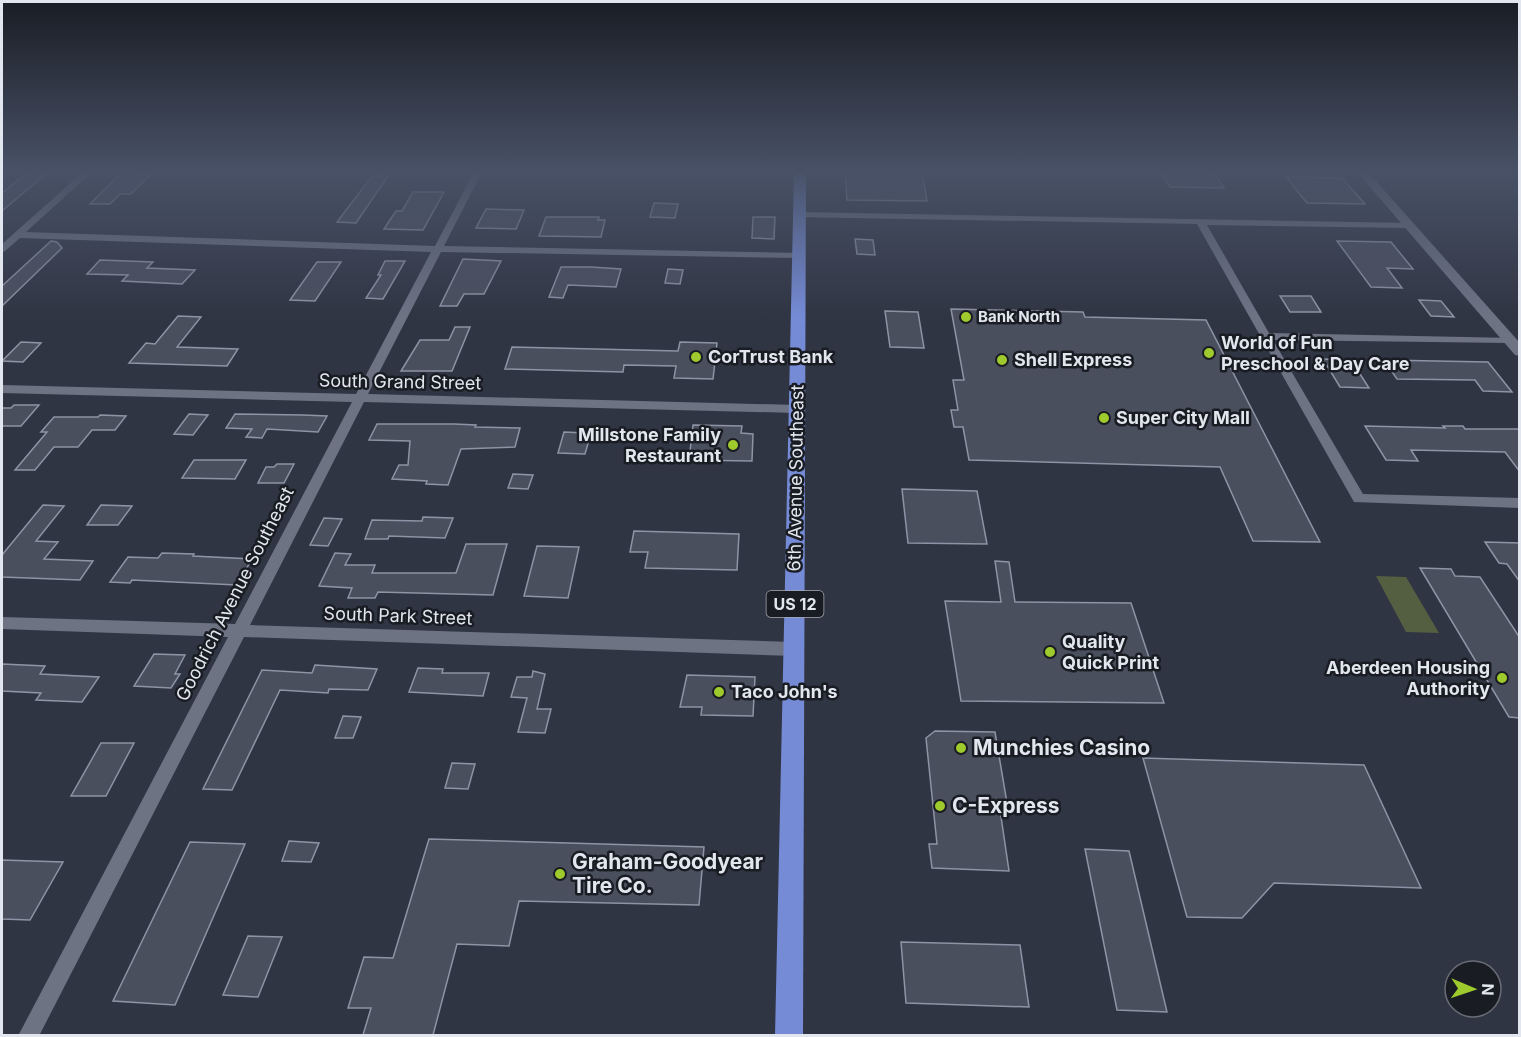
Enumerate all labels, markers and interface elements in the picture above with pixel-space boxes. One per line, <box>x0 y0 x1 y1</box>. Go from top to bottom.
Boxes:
place label: Bank North <box>978 307 1060 326</box>
marker: Bank North <box>959 310 973 324</box>
place label: World of Fun Preschool & Day Care <box>1221 332 1410 374</box>
place label: CorTrust Bank <box>708 346 834 367</box>
marker: World of Fun Preschool & Day Care <box>1202 346 1216 360</box>
place label: Shell Express <box>1014 349 1132 370</box>
marker: CorTrust Bank <box>689 350 703 364</box>
marker: Shell Express <box>995 353 1009 367</box>
street label: South Grand Street <box>319 370 481 393</box>
street label: 6th Avenue Southeast <box>783 384 808 572</box>
place label: Super City Mall <box>1116 407 1250 428</box>
marker: Super City Mall <box>1097 411 1111 425</box>
place label: Millstone Family Restaurant <box>578 424 721 466</box>
marker: Millstone Family Restaurant <box>726 438 740 452</box>
street label: Goodrich Avenue Southeast <box>171 483 298 704</box>
road number: US 12 <box>766 591 824 617</box>
street label: South Park Street <box>323 602 473 629</box>
place label: Quality Quick Print <box>1062 631 1160 673</box>
marker: Quality Quick Print <box>1043 645 1057 659</box>
place label: Aberdeen Housing Authority <box>1326 657 1490 699</box>
marker: Aberdeen Housing Authority <box>1495 671 1509 685</box>
place label: Taco John's <box>731 681 838 702</box>
marker: Taco John's <box>712 685 726 699</box>
place label: Munchies Casino <box>973 735 1150 760</box>
marker: Munchies Casino <box>954 741 968 755</box>
place label: C-Express <box>952 793 1060 818</box>
marker: C-Express <box>933 799 947 813</box>
place label: Graham-Goodyear Tire Co. <box>572 849 764 898</box>
marker: Graham-Goodyear Tire Co. <box>553 867 567 881</box>
north arrow <box>1443 959 1503 1019</box>
text: N <box>1478 983 1498 996</box>

